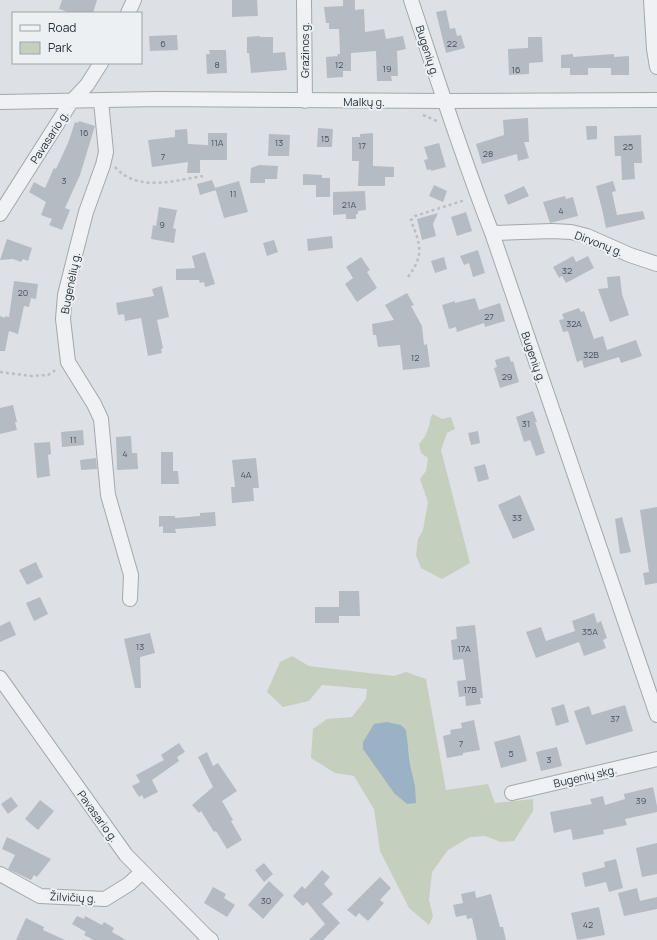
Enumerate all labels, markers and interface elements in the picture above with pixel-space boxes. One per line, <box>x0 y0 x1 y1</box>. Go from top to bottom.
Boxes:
legend <box>12 12 142 64</box>
text: Road <box>48 19 76 36</box>
street label: Gražinos g. <box>297 22 312 78</box>
street label: Bugenių g. <box>413 23 443 79</box>
house number: 6 <box>160 37 166 50</box>
house number: 22 <box>447 37 457 50</box>
text: Park <box>48 39 73 56</box>
house number: 8 <box>214 58 220 71</box>
house number: 12 <box>335 58 343 71</box>
house number: 19 <box>382 62 392 75</box>
house number: 16 <box>511 63 521 76</box>
street label: Malkų g. <box>343 94 385 109</box>
street label: Pavasario g. <box>26 108 72 166</box>
house number: 16 <box>79 126 89 139</box>
house number: 15 <box>321 132 329 145</box>
house number: 11A <box>211 136 224 149</box>
house number: 13 <box>275 136 283 149</box>
house number: 17 <box>358 139 366 152</box>
house number: 25 <box>623 140 633 153</box>
house number: 28 <box>483 147 493 160</box>
house number: 7 <box>161 150 166 163</box>
house number: 3 <box>62 174 67 187</box>
house number: 11 <box>229 187 237 200</box>
house number: 21A <box>342 198 356 211</box>
house number: 4 <box>558 204 564 217</box>
house number: 9 <box>159 218 165 231</box>
street label: Dirvonų g. <box>573 227 625 259</box>
street label: Bugenėlių g. <box>57 251 83 315</box>
house number: 32 <box>562 264 572 277</box>
house number: 20 <box>18 286 28 299</box>
house number: 27 <box>484 310 494 323</box>
house number: 32A <box>566 317 582 330</box>
street label: Bugenių g. <box>518 329 550 385</box>
house number: 32B <box>583 348 599 361</box>
house number: 12 <box>411 351 419 364</box>
house number: 29 <box>502 370 512 383</box>
house number: 31 <box>522 417 530 430</box>
house number: 11 <box>69 433 77 446</box>
house number: 4 <box>122 447 128 460</box>
house number: 4A <box>240 468 252 481</box>
house number: 33 <box>512 511 522 524</box>
house number: 35A <box>582 625 598 638</box>
house number: 13 <box>136 640 144 653</box>
house number: 17A <box>457 642 471 655</box>
house number: 17B <box>463 683 477 696</box>
house number: 37 <box>610 712 620 725</box>
house number: 7 <box>459 737 464 750</box>
house number: 5 <box>508 747 514 760</box>
house number: 3 <box>547 753 552 766</box>
street label: Bugenių skg. <box>552 761 618 791</box>
street label: Pavasario g. <box>74 787 122 845</box>
house number: 39 <box>636 794 646 807</box>
street label: Žilvičių g. <box>49 888 97 906</box>
house number: 30 <box>261 894 271 907</box>
house number: 42 <box>583 918 593 931</box>

